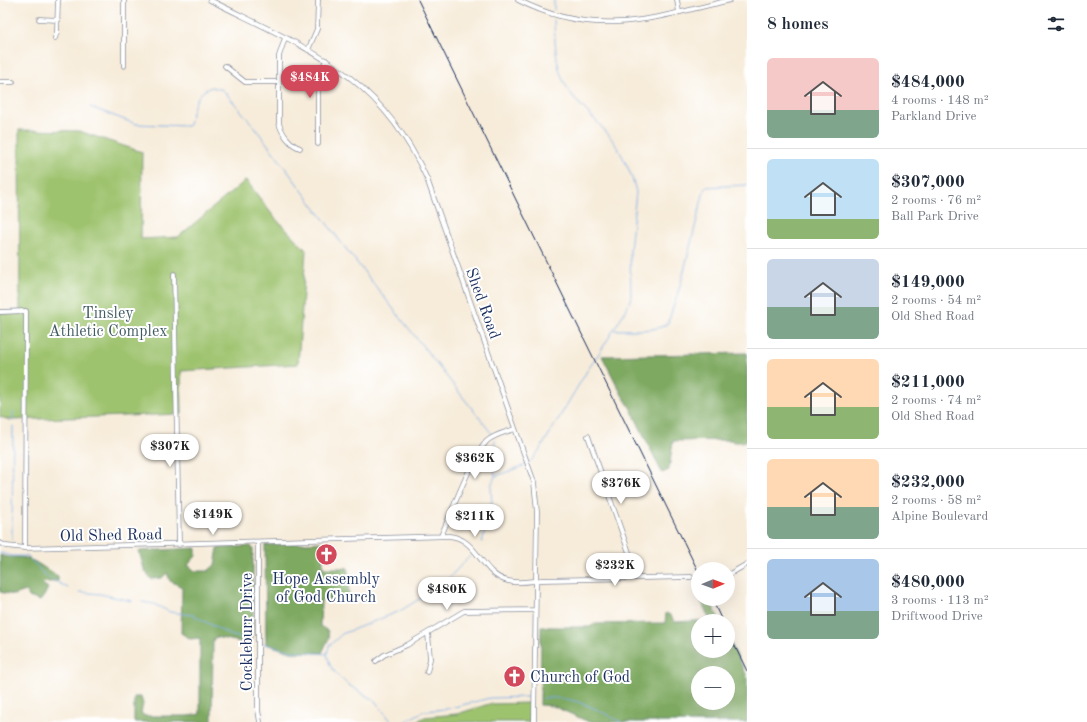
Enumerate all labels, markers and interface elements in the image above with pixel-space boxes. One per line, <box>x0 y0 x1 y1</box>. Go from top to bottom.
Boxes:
icon: filters <box>1045 13 1067 35</box>
text: 8 homes <box>767 16 829 33</box>
pin: $484K <box>282 65 338 99</box>
text: $484K <box>290 71 330 84</box>
icon: home <box>799 74 847 122</box>
text: $484,000 <box>891 74 965 91</box>
text: 4 rooms · 148 m² <box>891 94 989 107</box>
text: Parkland Drive <box>891 110 976 123</box>
text: $307,000 <box>891 174 965 191</box>
icon: home <box>799 175 847 223</box>
text: 2 rooms · 76 m² <box>891 194 981 207</box>
text: Ball Park Drive <box>891 210 979 223</box>
street label: Shed Road <box>462 266 502 341</box>
text: $149,000 <box>891 274 965 291</box>
icon: home <box>799 275 847 323</box>
text: 2 rooms · 54 m² <box>891 294 981 307</box>
park label: Tinsley Athletic Complex <box>48 306 168 340</box>
text: Old Shed Road <box>891 310 975 323</box>
text: $211,000 <box>891 374 965 391</box>
icon: home <box>799 375 847 423</box>
text: 2 rooms · 74 m² <box>891 394 981 407</box>
text: Old Shed Road <box>891 410 975 423</box>
pin: $307K <box>142 434 198 468</box>
text: $307K <box>150 440 190 453</box>
pin: $362K <box>447 446 503 480</box>
text: $362K <box>455 452 495 465</box>
pin: $376K <box>593 471 649 505</box>
text: $232,000 <box>891 474 965 491</box>
icon: home <box>799 475 847 523</box>
text: $376K <box>601 477 641 490</box>
text: 2 rooms · 58 m² <box>891 494 981 507</box>
pin: $149K <box>185 502 241 536</box>
pin: $211K <box>447 504 503 538</box>
text: $149K <box>193 508 233 521</box>
text: $211K <box>455 510 495 523</box>
text: Alpine Boulevard <box>891 510 988 523</box>
street label: Old Shed Road <box>59 527 163 545</box>
church icon: Hope Assembly of God Church <box>313 542 339 568</box>
pin: $232K <box>587 553 643 587</box>
text: $232K <box>595 559 635 572</box>
north arrow <box>691 562 735 606</box>
map controls <box>691 562 735 710</box>
place label: Hope Assembly of God Church <box>272 572 380 606</box>
street label: Cockleburr Drive <box>240 573 256 691</box>
text: $480,000 <box>891 574 965 591</box>
icon: home <box>799 575 847 623</box>
pin: $480K <box>419 577 475 611</box>
text: $480K <box>427 583 467 596</box>
text: 3 rooms · 113 m² <box>891 594 989 607</box>
text: Driftwood Drive <box>891 610 983 623</box>
button: + <box>691 614 735 658</box>
church icon: Church of God <box>502 663 528 689</box>
button: − <box>691 666 735 710</box>
place label: Church of God <box>530 670 630 686</box>

